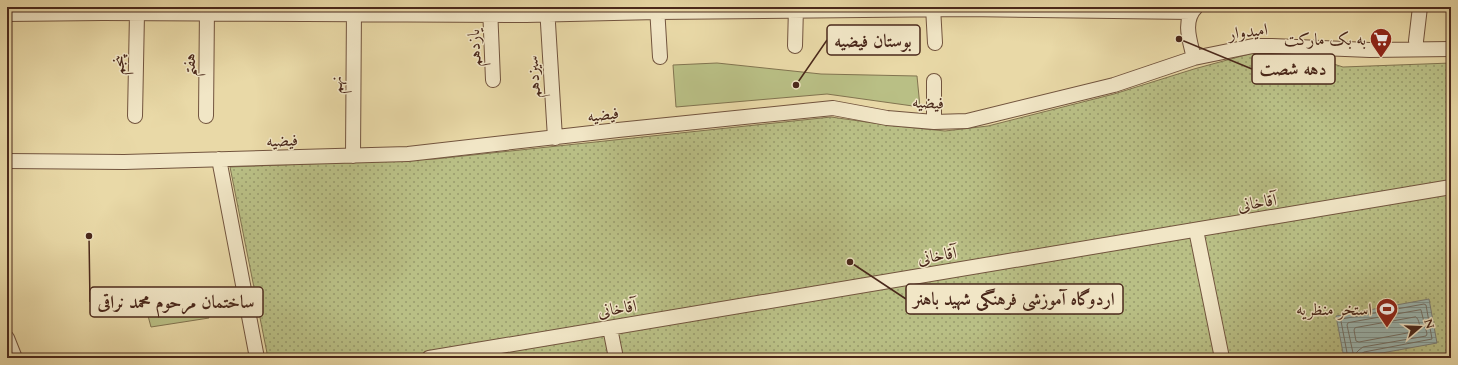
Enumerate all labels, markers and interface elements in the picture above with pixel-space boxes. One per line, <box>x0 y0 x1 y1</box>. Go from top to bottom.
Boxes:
street label: امیدوار <box>1225 18 1269 46</box>
callout: بوستان فیضیه <box>827 25 920 55</box>
supermarket icon: به بک مارکت <box>1368 26 1394 59</box>
street label: یازدهم <box>462 27 491 68</box>
place label: به بک مارکت <box>1284 28 1366 51</box>
text: بوستان فیضیه <box>834 29 912 54</box>
street label: پنجم <box>107 53 134 75</box>
street label: هفتم <box>178 53 206 77</box>
street label: سیزدهم <box>521 54 550 99</box>
callout: دهه شصت <box>1252 54 1335 84</box>
text: دهه شصت <box>1259 57 1327 82</box>
street label: نهم <box>325 76 352 94</box>
street label: فیضیه <box>911 90 945 115</box>
street label: فیضیه <box>586 101 620 128</box>
street label: فیضیه <box>266 128 298 153</box>
street label: آقاخانی <box>1236 188 1281 217</box>
street label: آقاخانی <box>916 241 961 270</box>
callout: اردوگاه آموزشی فرهنگی شهید باهنر <box>906 284 1123 314</box>
callout: ساختمان مرحوم محمد نراقی <box>90 287 263 317</box>
text: اردوگاه آموزشی فرهنگی شهید باهنر <box>911 287 1115 312</box>
text: ساختمان مرحوم محمد نراقی <box>97 290 254 318</box>
street label: آقاخانی <box>596 294 641 323</box>
sports icon: استخر منظریه <box>1374 296 1400 329</box>
place label: استخر منظریه <box>1296 298 1372 321</box>
north arrow <box>1400 307 1440 347</box>
text: N <box>1420 317 1438 331</box>

